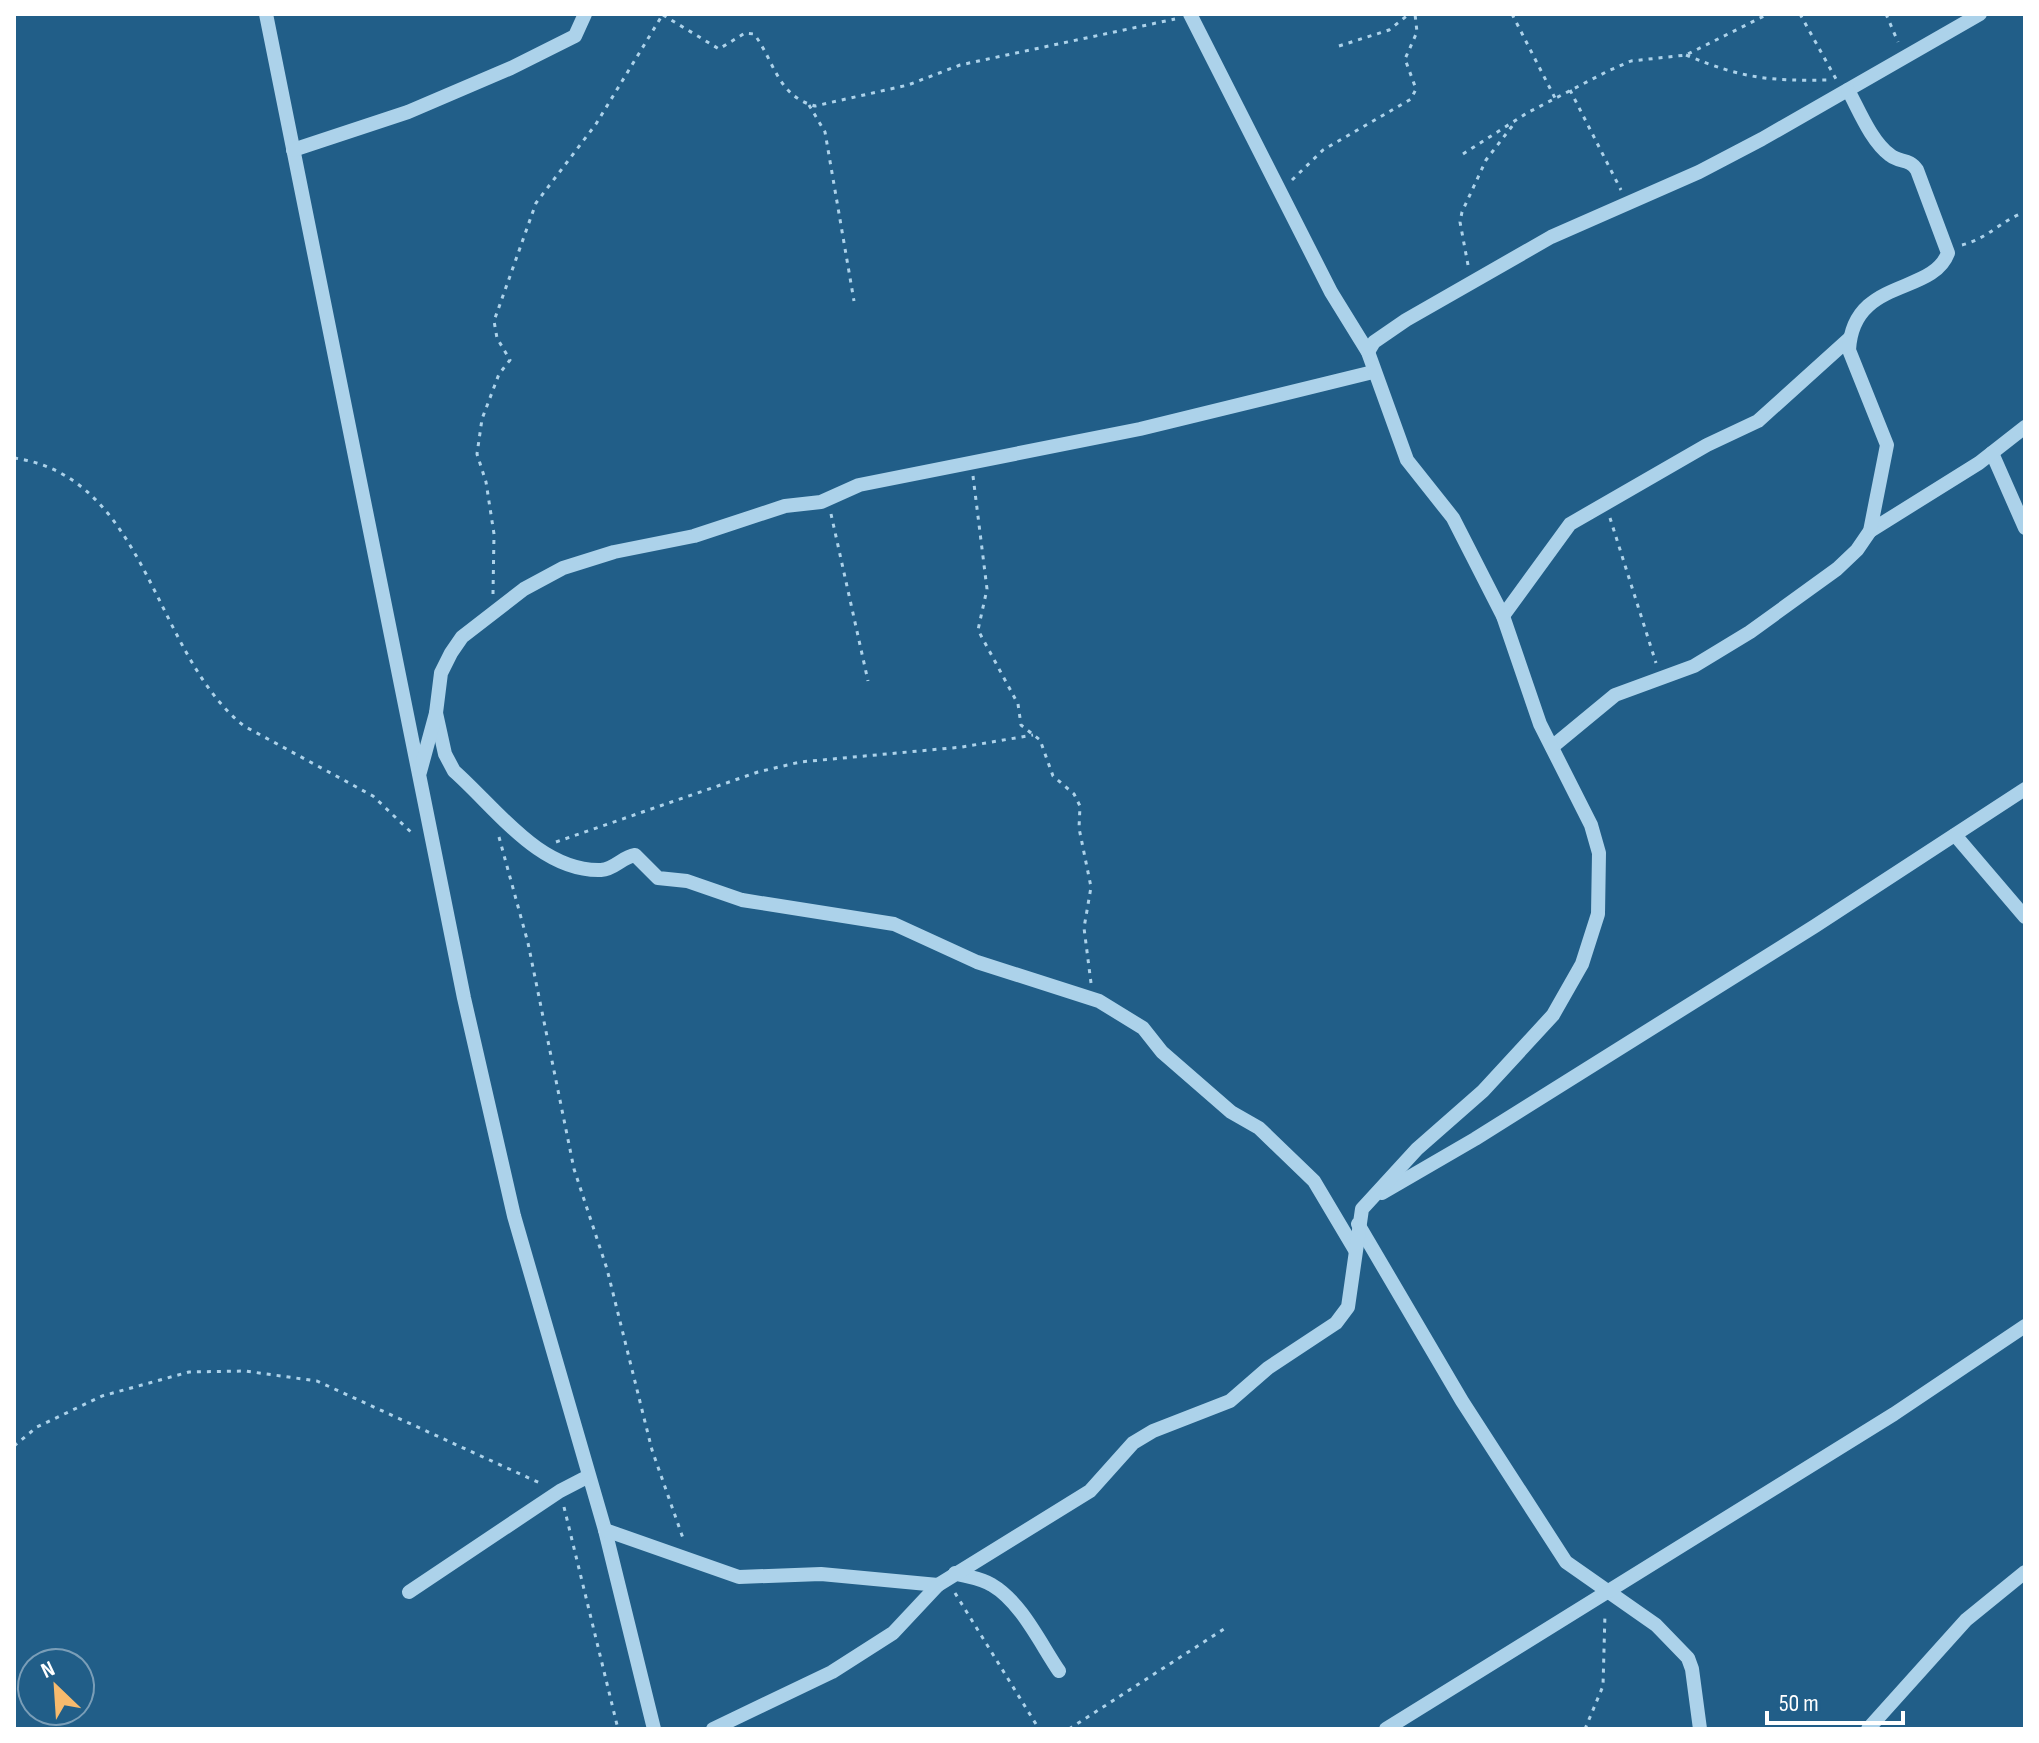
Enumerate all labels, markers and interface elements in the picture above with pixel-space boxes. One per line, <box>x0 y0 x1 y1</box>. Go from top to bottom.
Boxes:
north arrow <box>16 1647 96 1727</box>
text: N <box>37 1656 59 1685</box>
scale bar <box>1767 1675 1903 1725</box>
text: 50 m <box>1779 1689 1819 1718</box>

